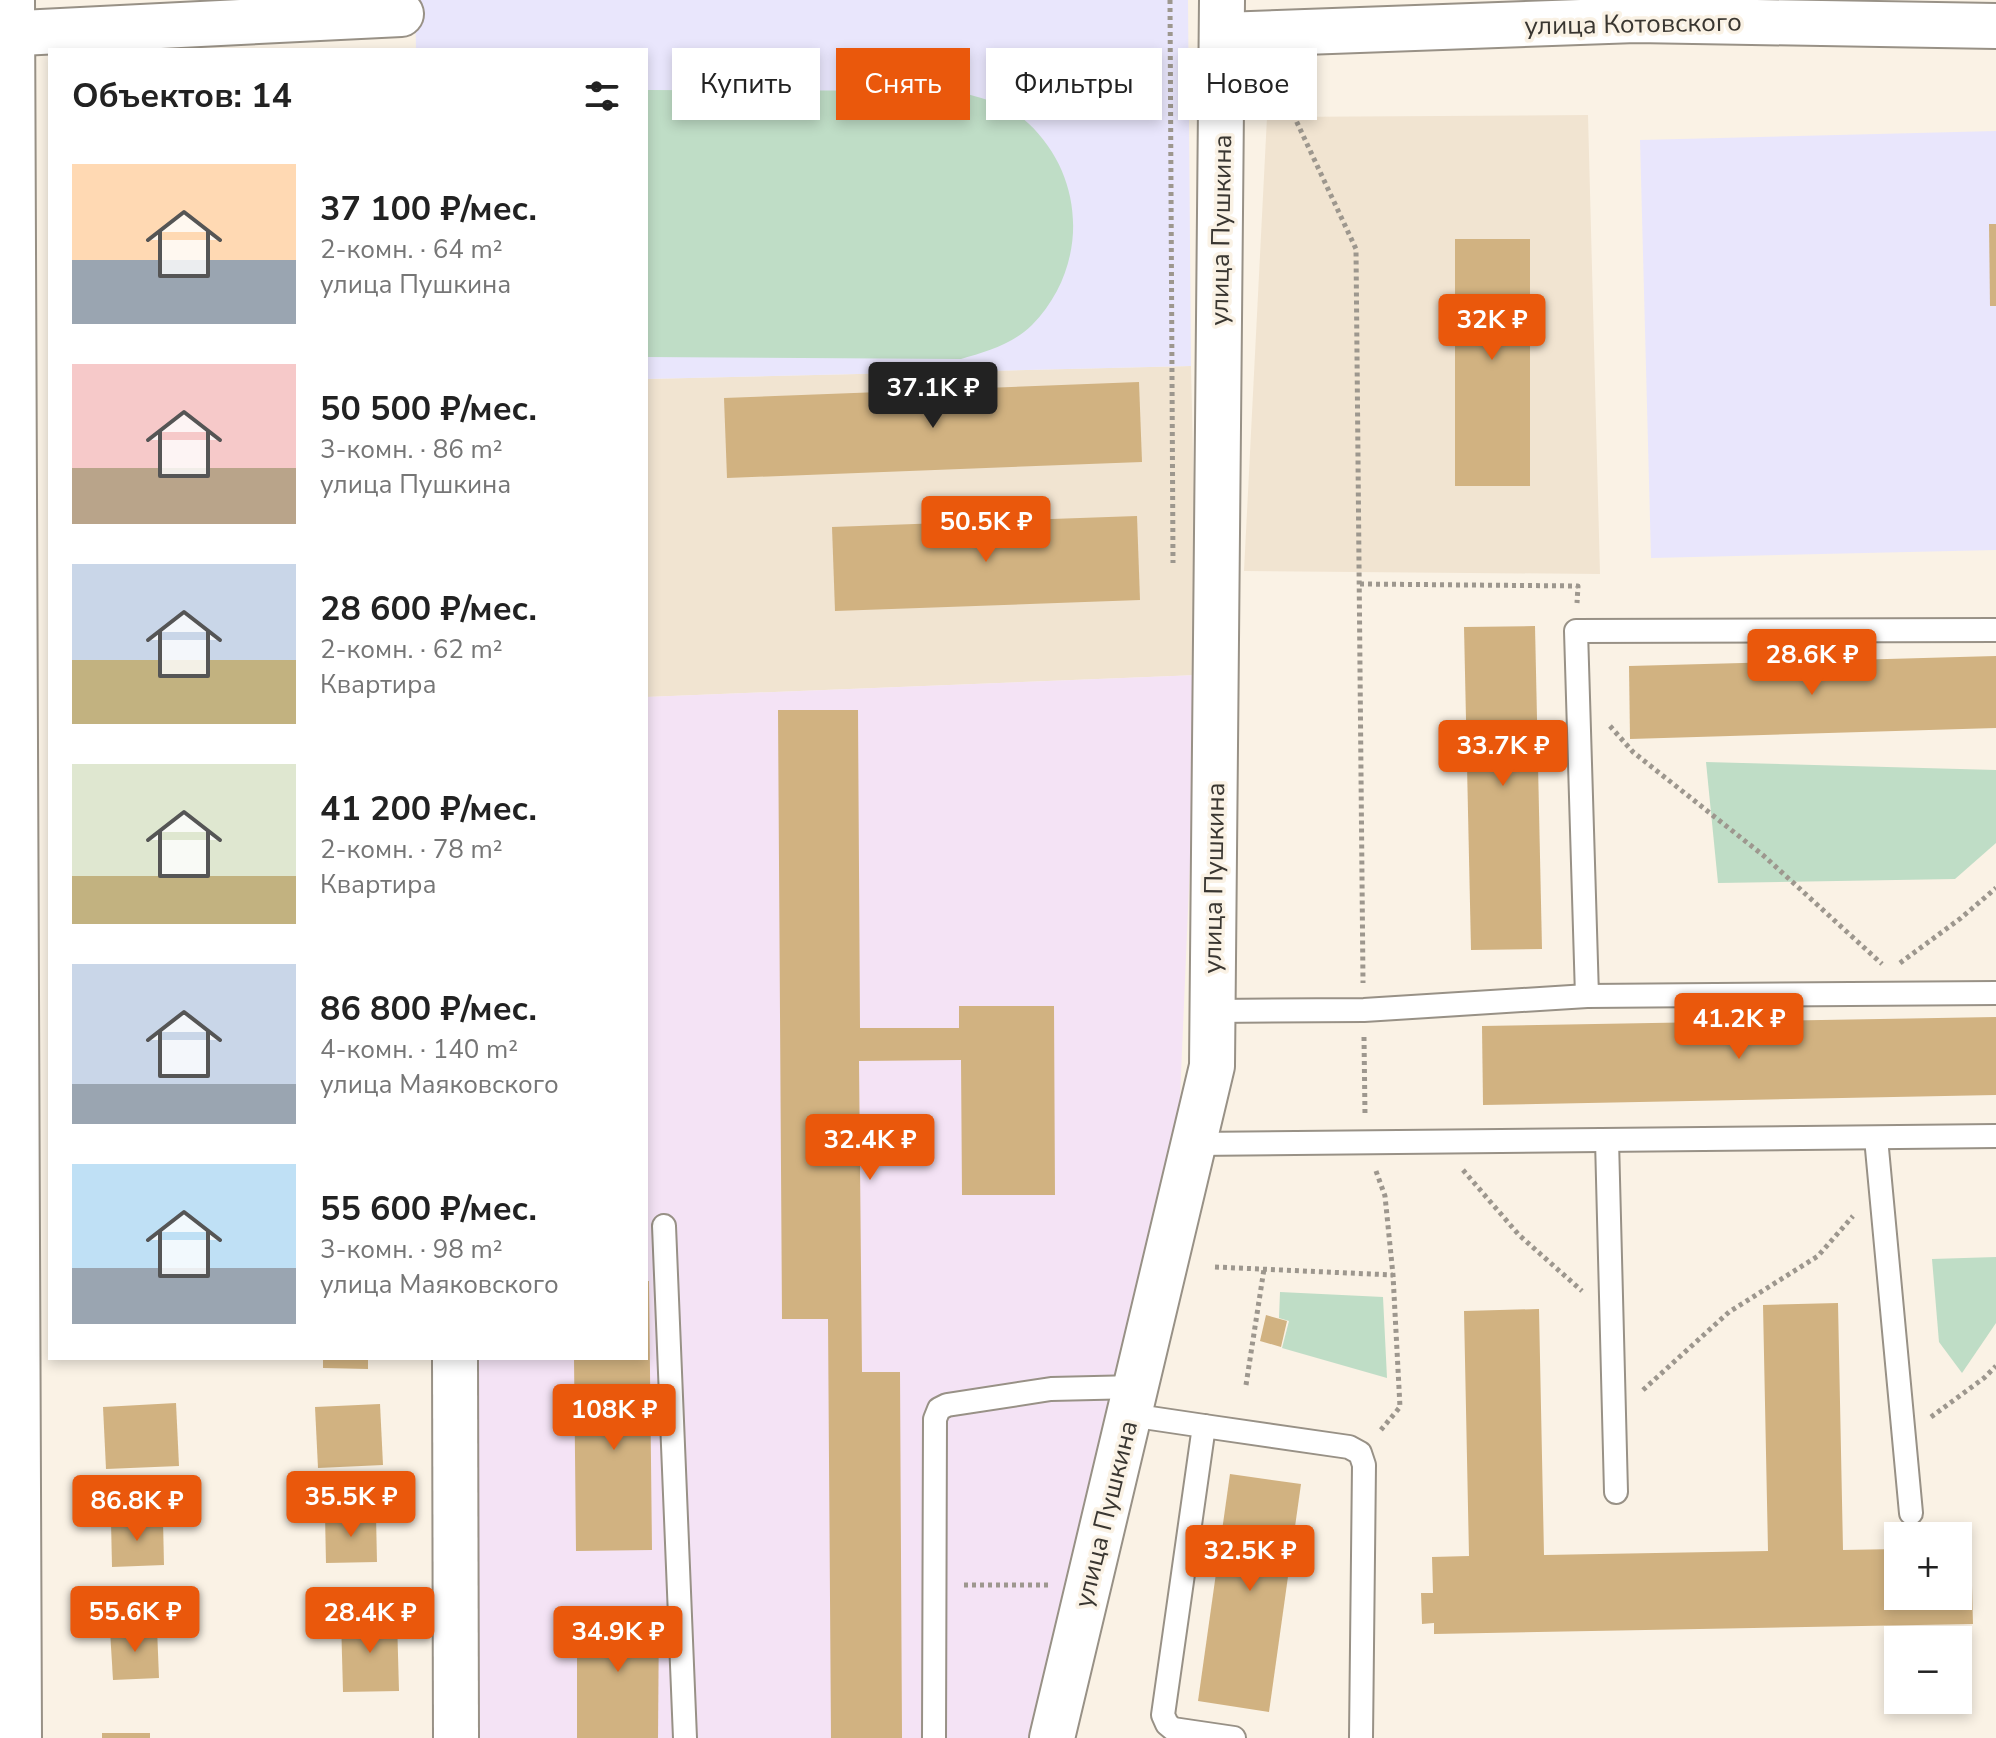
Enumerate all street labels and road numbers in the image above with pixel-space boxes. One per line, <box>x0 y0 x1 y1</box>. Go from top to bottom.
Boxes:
street label: улица Котовского <box>1524 5 1742 43</box>
street label: улица Пушкина <box>1202 134 1240 326</box>
street label: улица Пушкина <box>1195 782 1233 974</box>
street label: улица Пушкина <box>1066 1417 1146 1611</box>

